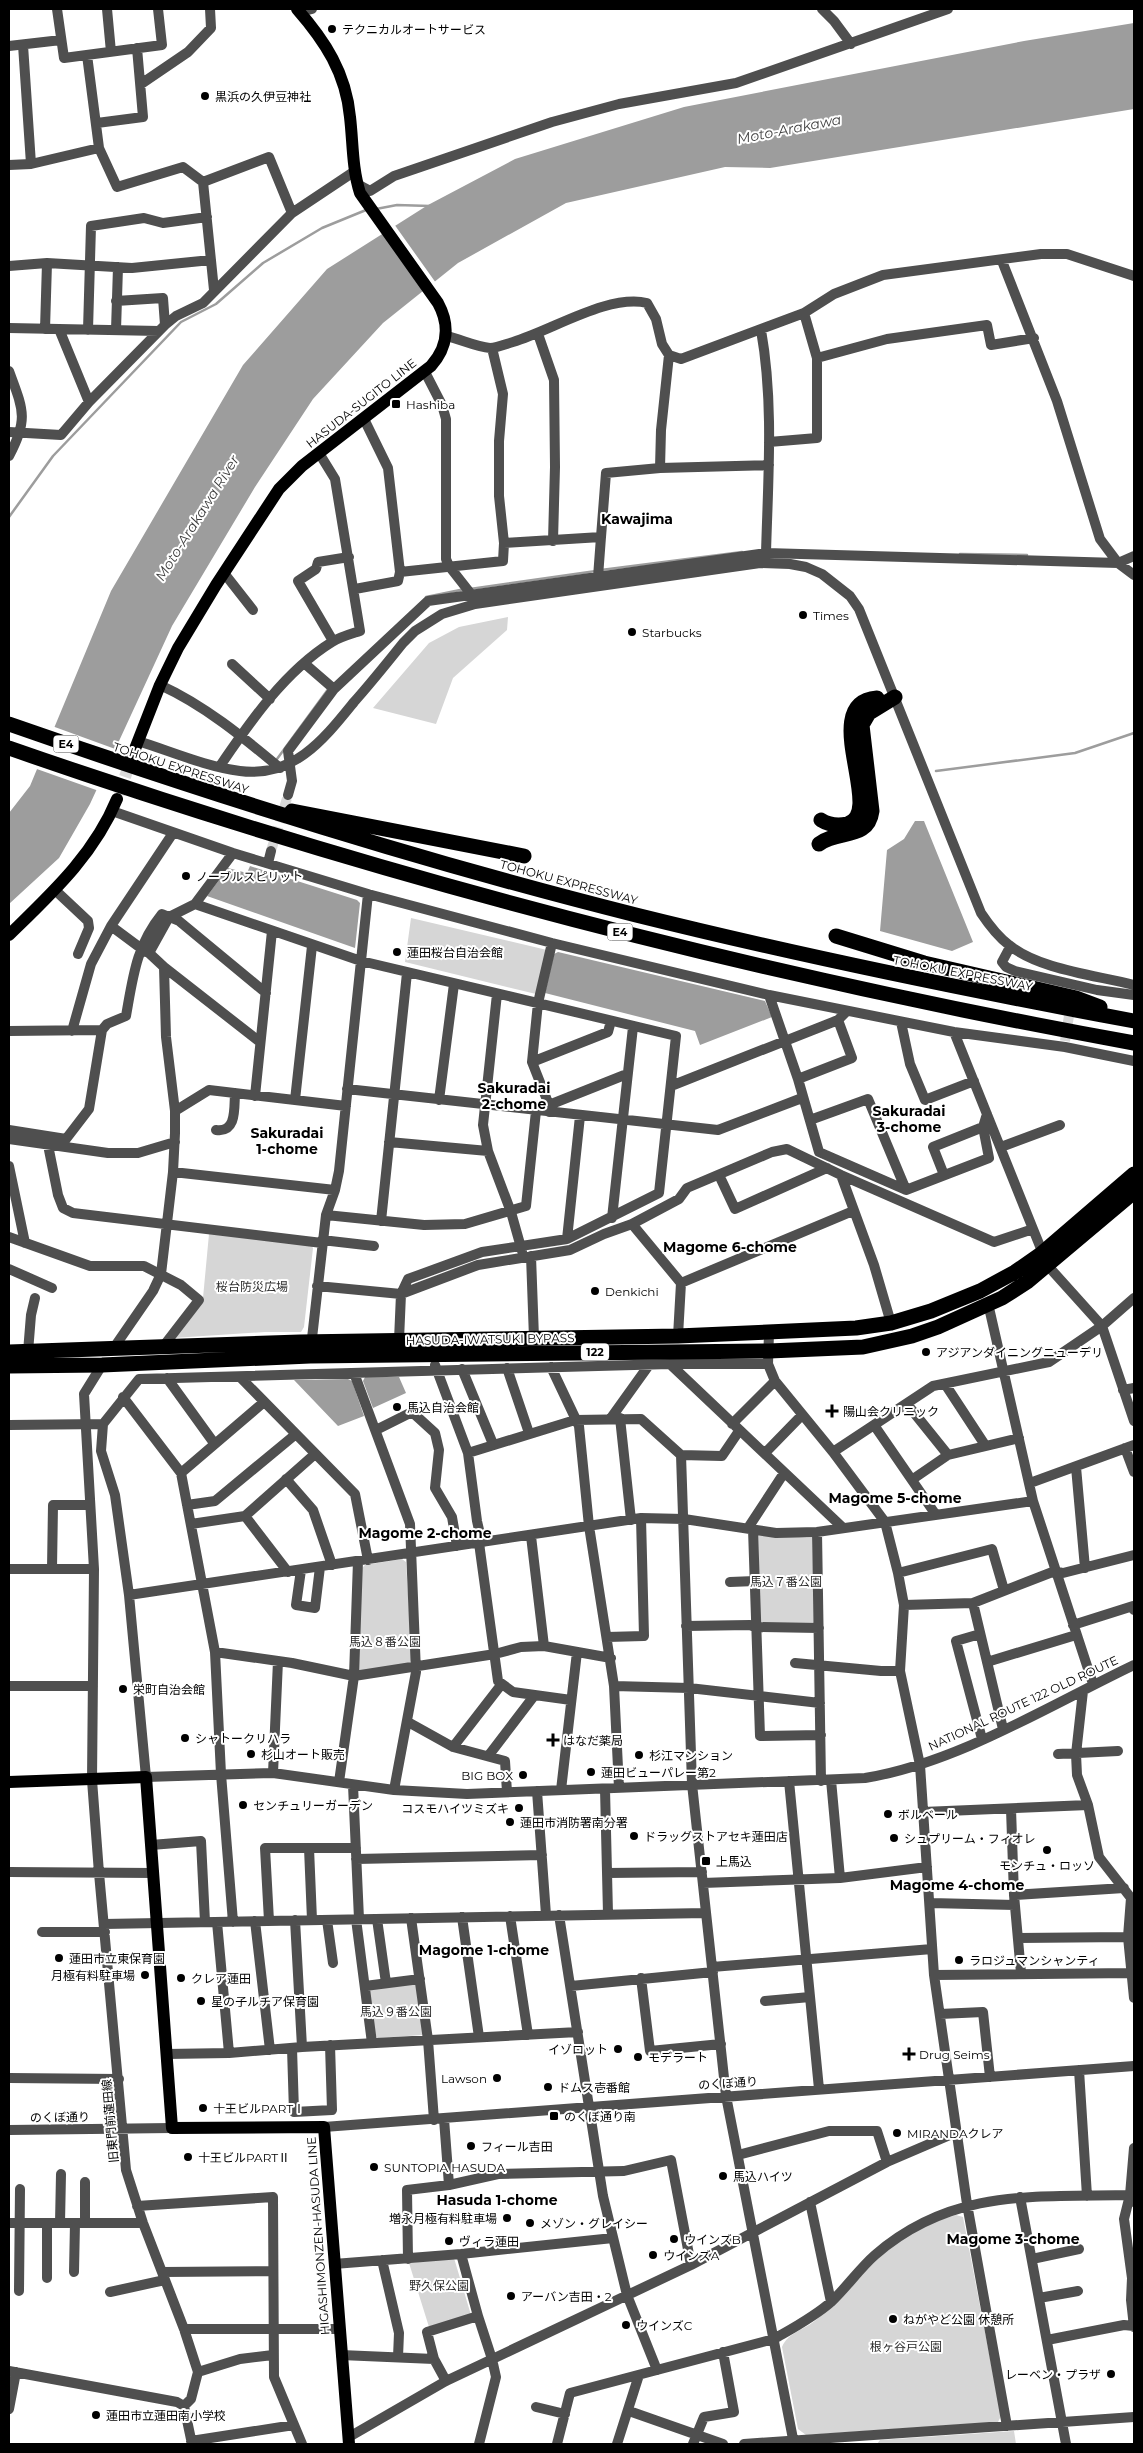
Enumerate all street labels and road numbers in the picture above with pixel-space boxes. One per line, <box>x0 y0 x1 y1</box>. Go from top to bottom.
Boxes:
street label: HASUDA-SUGITO LINE <box>303 355 419 451</box>
road number: E4 <box>54 736 78 752</box>
street label: TOHOKU EXPRESSWAY <box>111 739 251 797</box>
street label: TOHOKU EXPRESSWAY <box>499 856 640 908</box>
road number: E4 <box>608 924 632 940</box>
street label: TOHOKU EXPRESSWAY <box>892 952 1034 994</box>
street label: HASUDA-IWATSUKI BYPASS <box>405 1330 575 1348</box>
road number: 122 <box>581 1344 609 1360</box>
street label: NATIONAL ROUTE 122 OLD ROUTE <box>926 1652 1120 1754</box>
street label: のくぼ通り <box>698 2073 758 2093</box>
street label: 旧東門前蓮田線 <box>99 2078 121 2164</box>
street label: のくぼ通り <box>30 2109 90 2125</box>
street label: HIGASHIMONZEN-HASUDA LINE <box>304 2136 332 2336</box>

